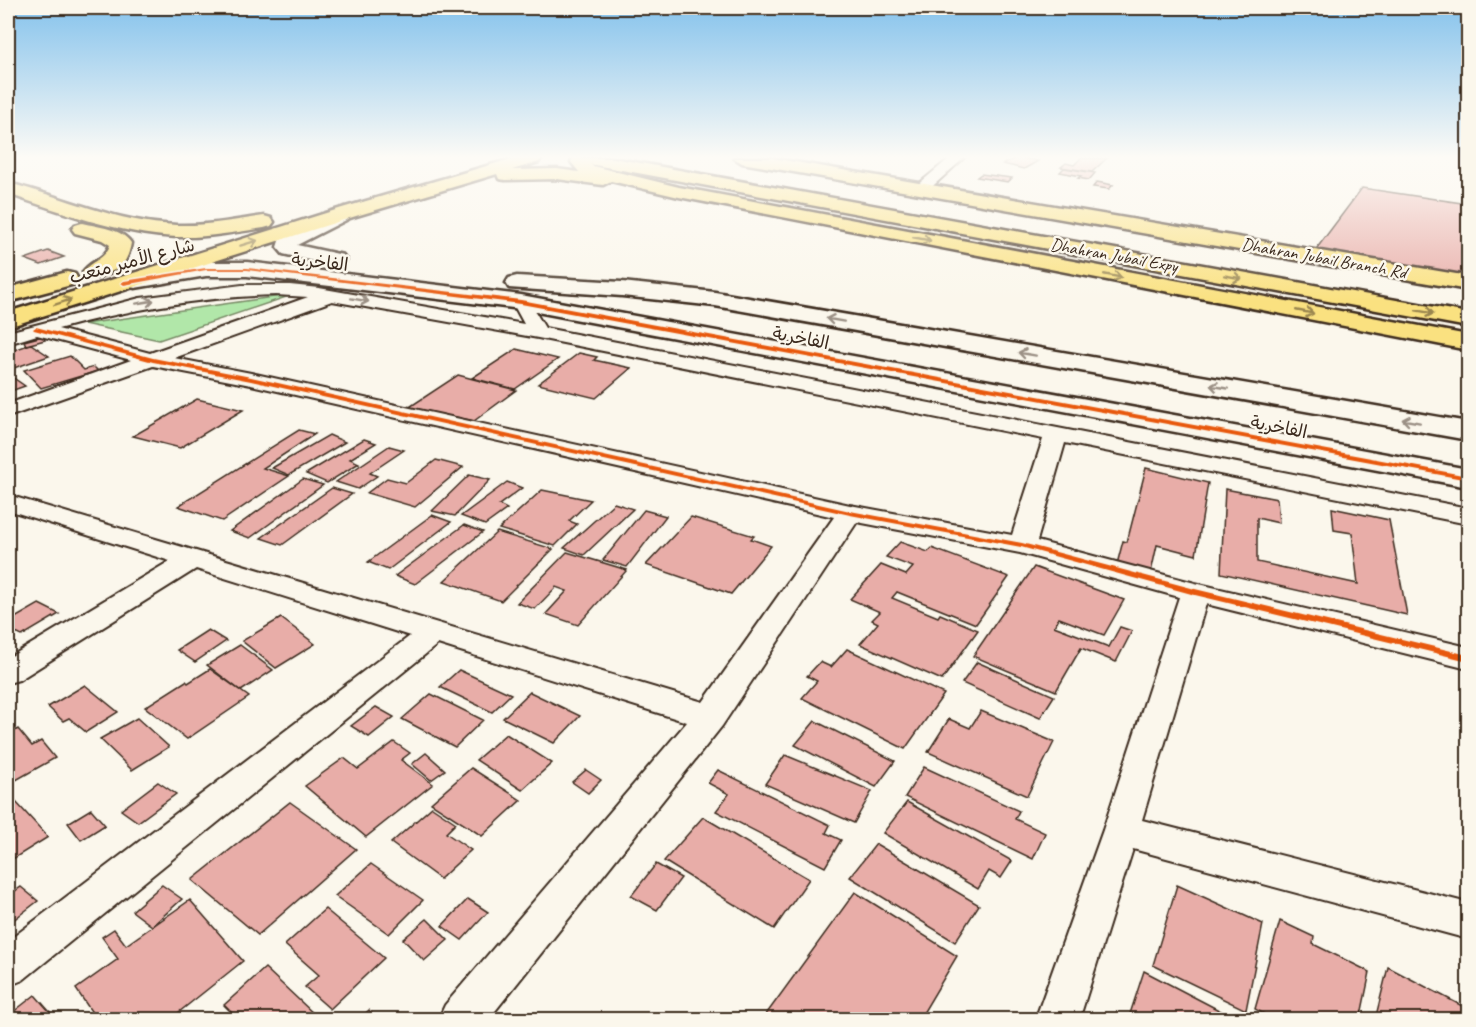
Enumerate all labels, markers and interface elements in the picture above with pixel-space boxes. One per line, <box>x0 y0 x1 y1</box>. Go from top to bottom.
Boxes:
street label: شارع الأمير متعب <box>67 233 197 289</box>
street label: Dhahran Jubail Expy <box>1049 233 1181 277</box>
street label: Dhahran Jubail Branch Rd <box>1240 233 1411 284</box>
one-way arrow <box>912 234 931 245</box>
one-way arrow <box>239 237 258 248</box>
street label: الفاخرية <box>290 248 350 276</box>
one-way arrow <box>1103 271 1123 282</box>
one-way arrow <box>1223 272 1243 283</box>
one-way arrow <box>350 295 369 306</box>
one-way arrow <box>53 296 72 307</box>
one-way arrow <box>135 296 155 307</box>
one-way arrow <box>1295 307 1314 318</box>
one-way arrow <box>1415 307 1434 318</box>
one-way arrow <box>825 314 845 325</box>
street label: الفاخرية <box>771 322 831 354</box>
one-way arrow <box>1017 348 1037 359</box>
one-way arrow <box>1209 382 1229 393</box>
street label: الفاخرية <box>1249 411 1309 443</box>
one-way arrow <box>1402 415 1421 426</box>

